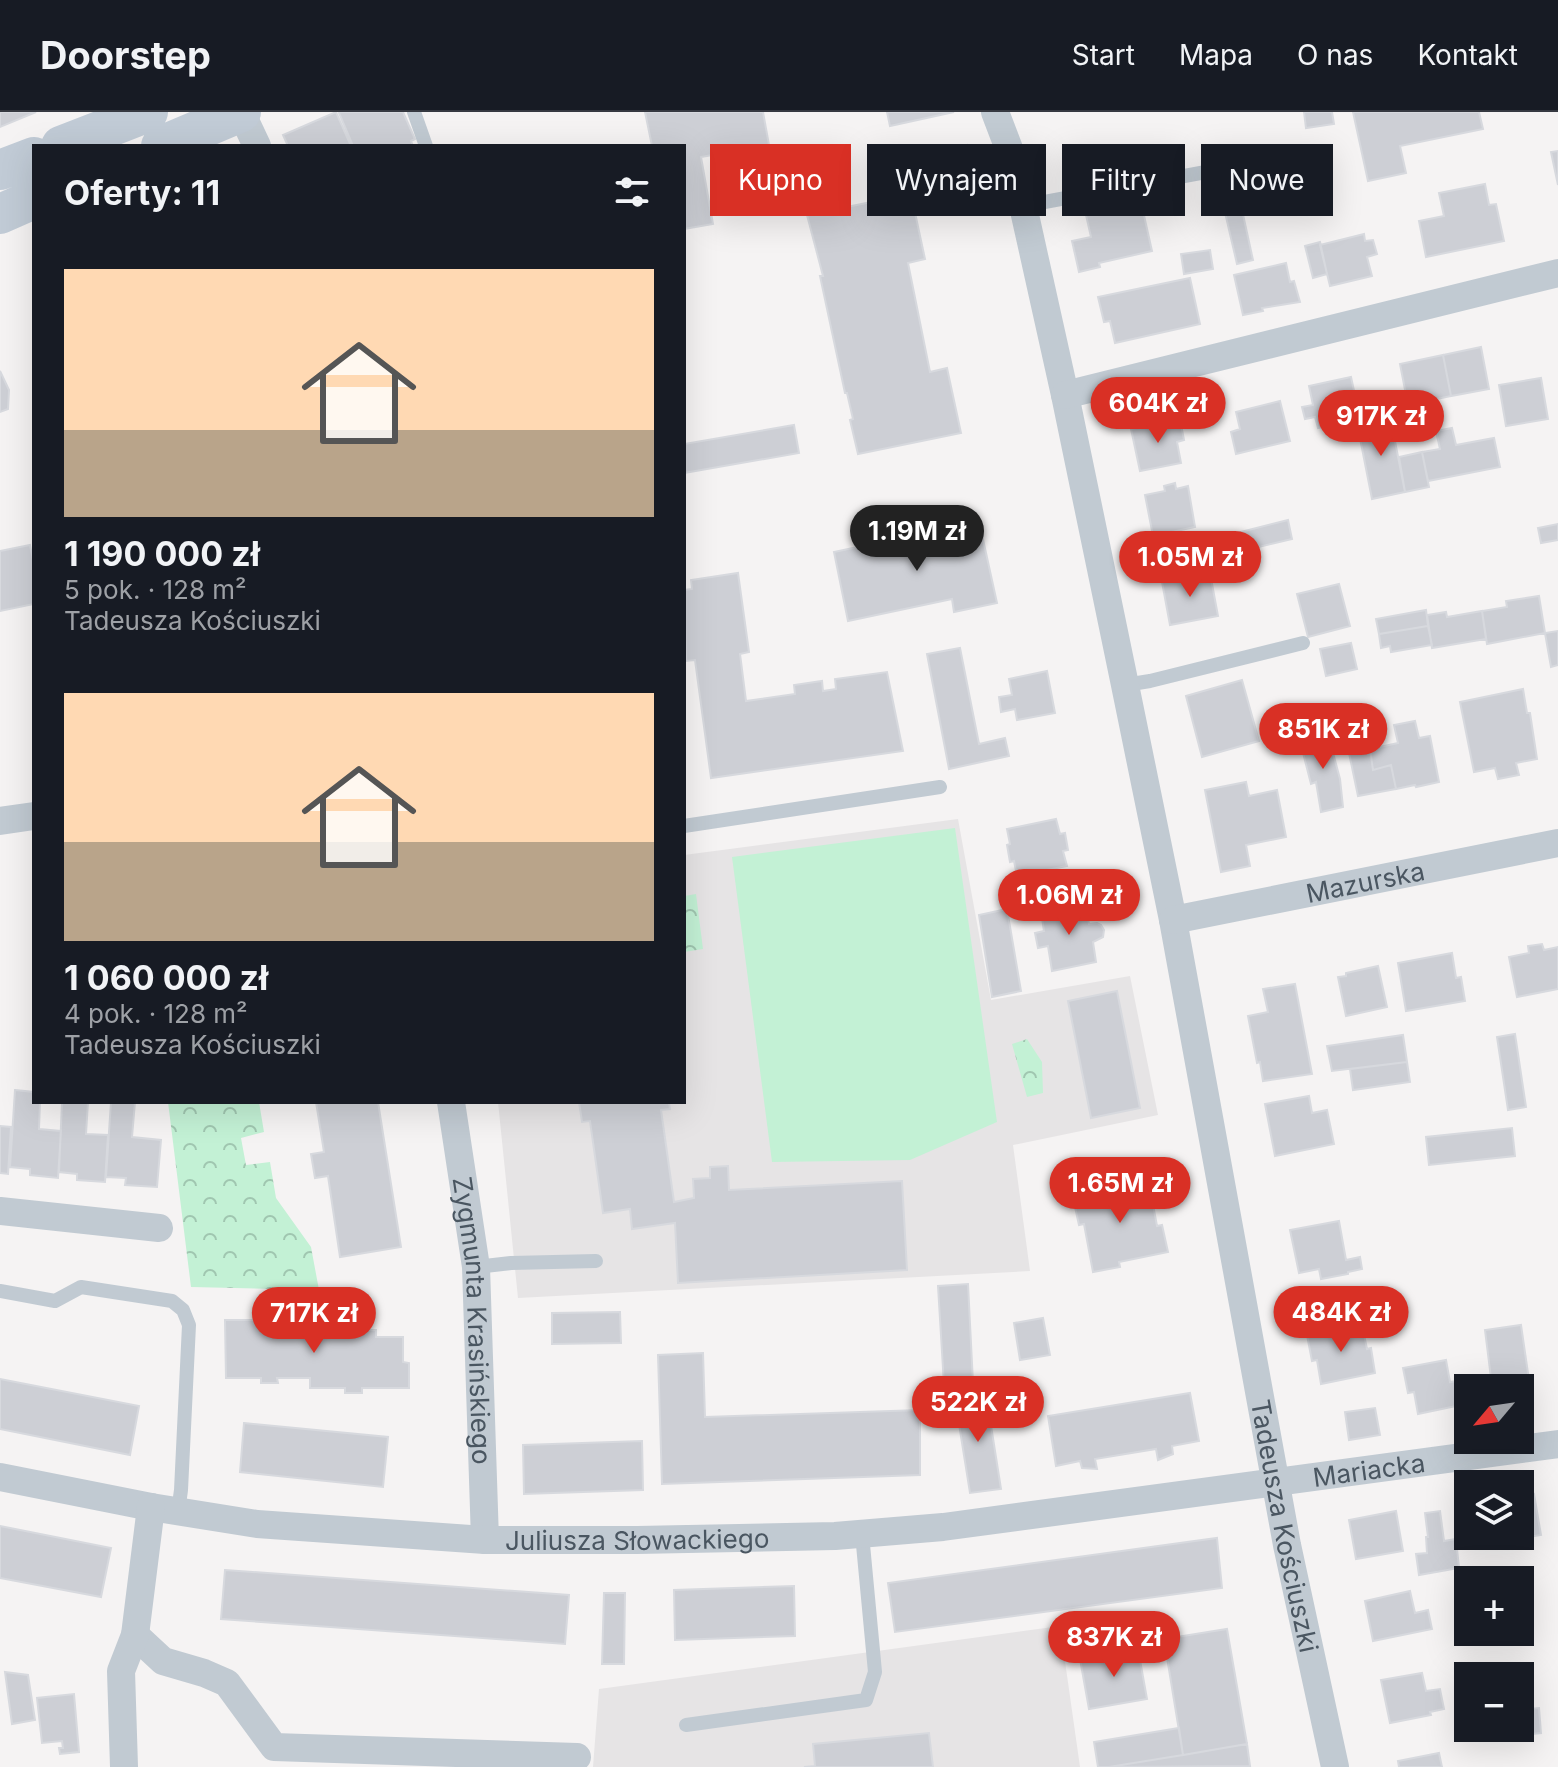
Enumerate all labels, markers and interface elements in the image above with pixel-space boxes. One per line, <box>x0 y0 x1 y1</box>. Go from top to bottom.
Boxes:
text: Doorstep <box>40 32 211 78</box>
text: Start <box>1072 38 1135 72</box>
text: Mapa <box>1179 38 1253 72</box>
text: O nas <box>1297 38 1373 72</box>
text: Kontakt <box>1417 38 1518 72</box>
chip: Kupno <box>710 144 851 216</box>
chip: Wynajem <box>867 144 1046 216</box>
chip: Filtry <box>1062 144 1185 216</box>
chip: Nowe <box>1201 144 1333 216</box>
icon: filters <box>610 170 654 214</box>
text: Oferty: 11 <box>64 172 220 213</box>
icon: home <box>287 321 431 465</box>
pin: 604K zł <box>1084 377 1232 445</box>
text: 604K zł <box>1109 387 1207 418</box>
pin: 917K zł <box>1307 390 1455 458</box>
text: 917K zł <box>1336 400 1426 431</box>
pin: 1.19M zł <box>834 505 1000 573</box>
text: 1.19M zł <box>868 515 966 546</box>
pin: 1.05M zł <box>1107 531 1273 599</box>
text: 1 190 000 zł <box>64 533 260 574</box>
text: 1.05M zł <box>1137 541 1243 572</box>
text: 5 pok. · 128 m² <box>64 574 247 605</box>
text: Tadeusza Kościuszki <box>64 605 321 636</box>
pin: 851K zł <box>1249 703 1397 771</box>
text: 851K zł <box>1277 713 1369 744</box>
icon: home <box>287 745 431 889</box>
street label: Mazurska <box>1303 855 1427 909</box>
pin: 1.06M zł <box>986 869 1152 937</box>
text: 1.06M zł <box>1016 879 1122 910</box>
text: 1 060 000 zł <box>64 957 268 998</box>
text: 4 pok. · 128 m² <box>64 998 248 1029</box>
text: Tadeusza Kościuszki <box>64 1029 321 1060</box>
pin: 1.65M zł <box>1037 1157 1203 1225</box>
text: 1.65M zł <box>1068 1167 1172 1198</box>
street label: Zygmunta Krasińskiego <box>447 1174 498 1465</box>
pin: 484K zł <box>1267 1286 1415 1354</box>
pin: 717K zł <box>240 1287 388 1355</box>
text: 484K zł <box>1292 1296 1390 1327</box>
text: 717K zł <box>270 1297 358 1328</box>
north arrow <box>1454 1374 1534 1454</box>
map controls <box>1454 1374 1534 1742</box>
pin: 522K zł <box>904 1376 1052 1444</box>
text: 522K zł <box>930 1386 1026 1417</box>
street label: Tadeusza Kościuszki <box>1245 1397 1325 1655</box>
street label: Mariacka <box>1311 1447 1427 1492</box>
button: layers <box>1454 1470 1534 1550</box>
street label: Juliusza Słowackiego <box>505 1522 770 1556</box>
button: + <box>1454 1566 1534 1646</box>
pin: 837K zł <box>1040 1611 1188 1679</box>
text: 837K zł <box>1066 1621 1162 1652</box>
button: − <box>1454 1662 1534 1742</box>

